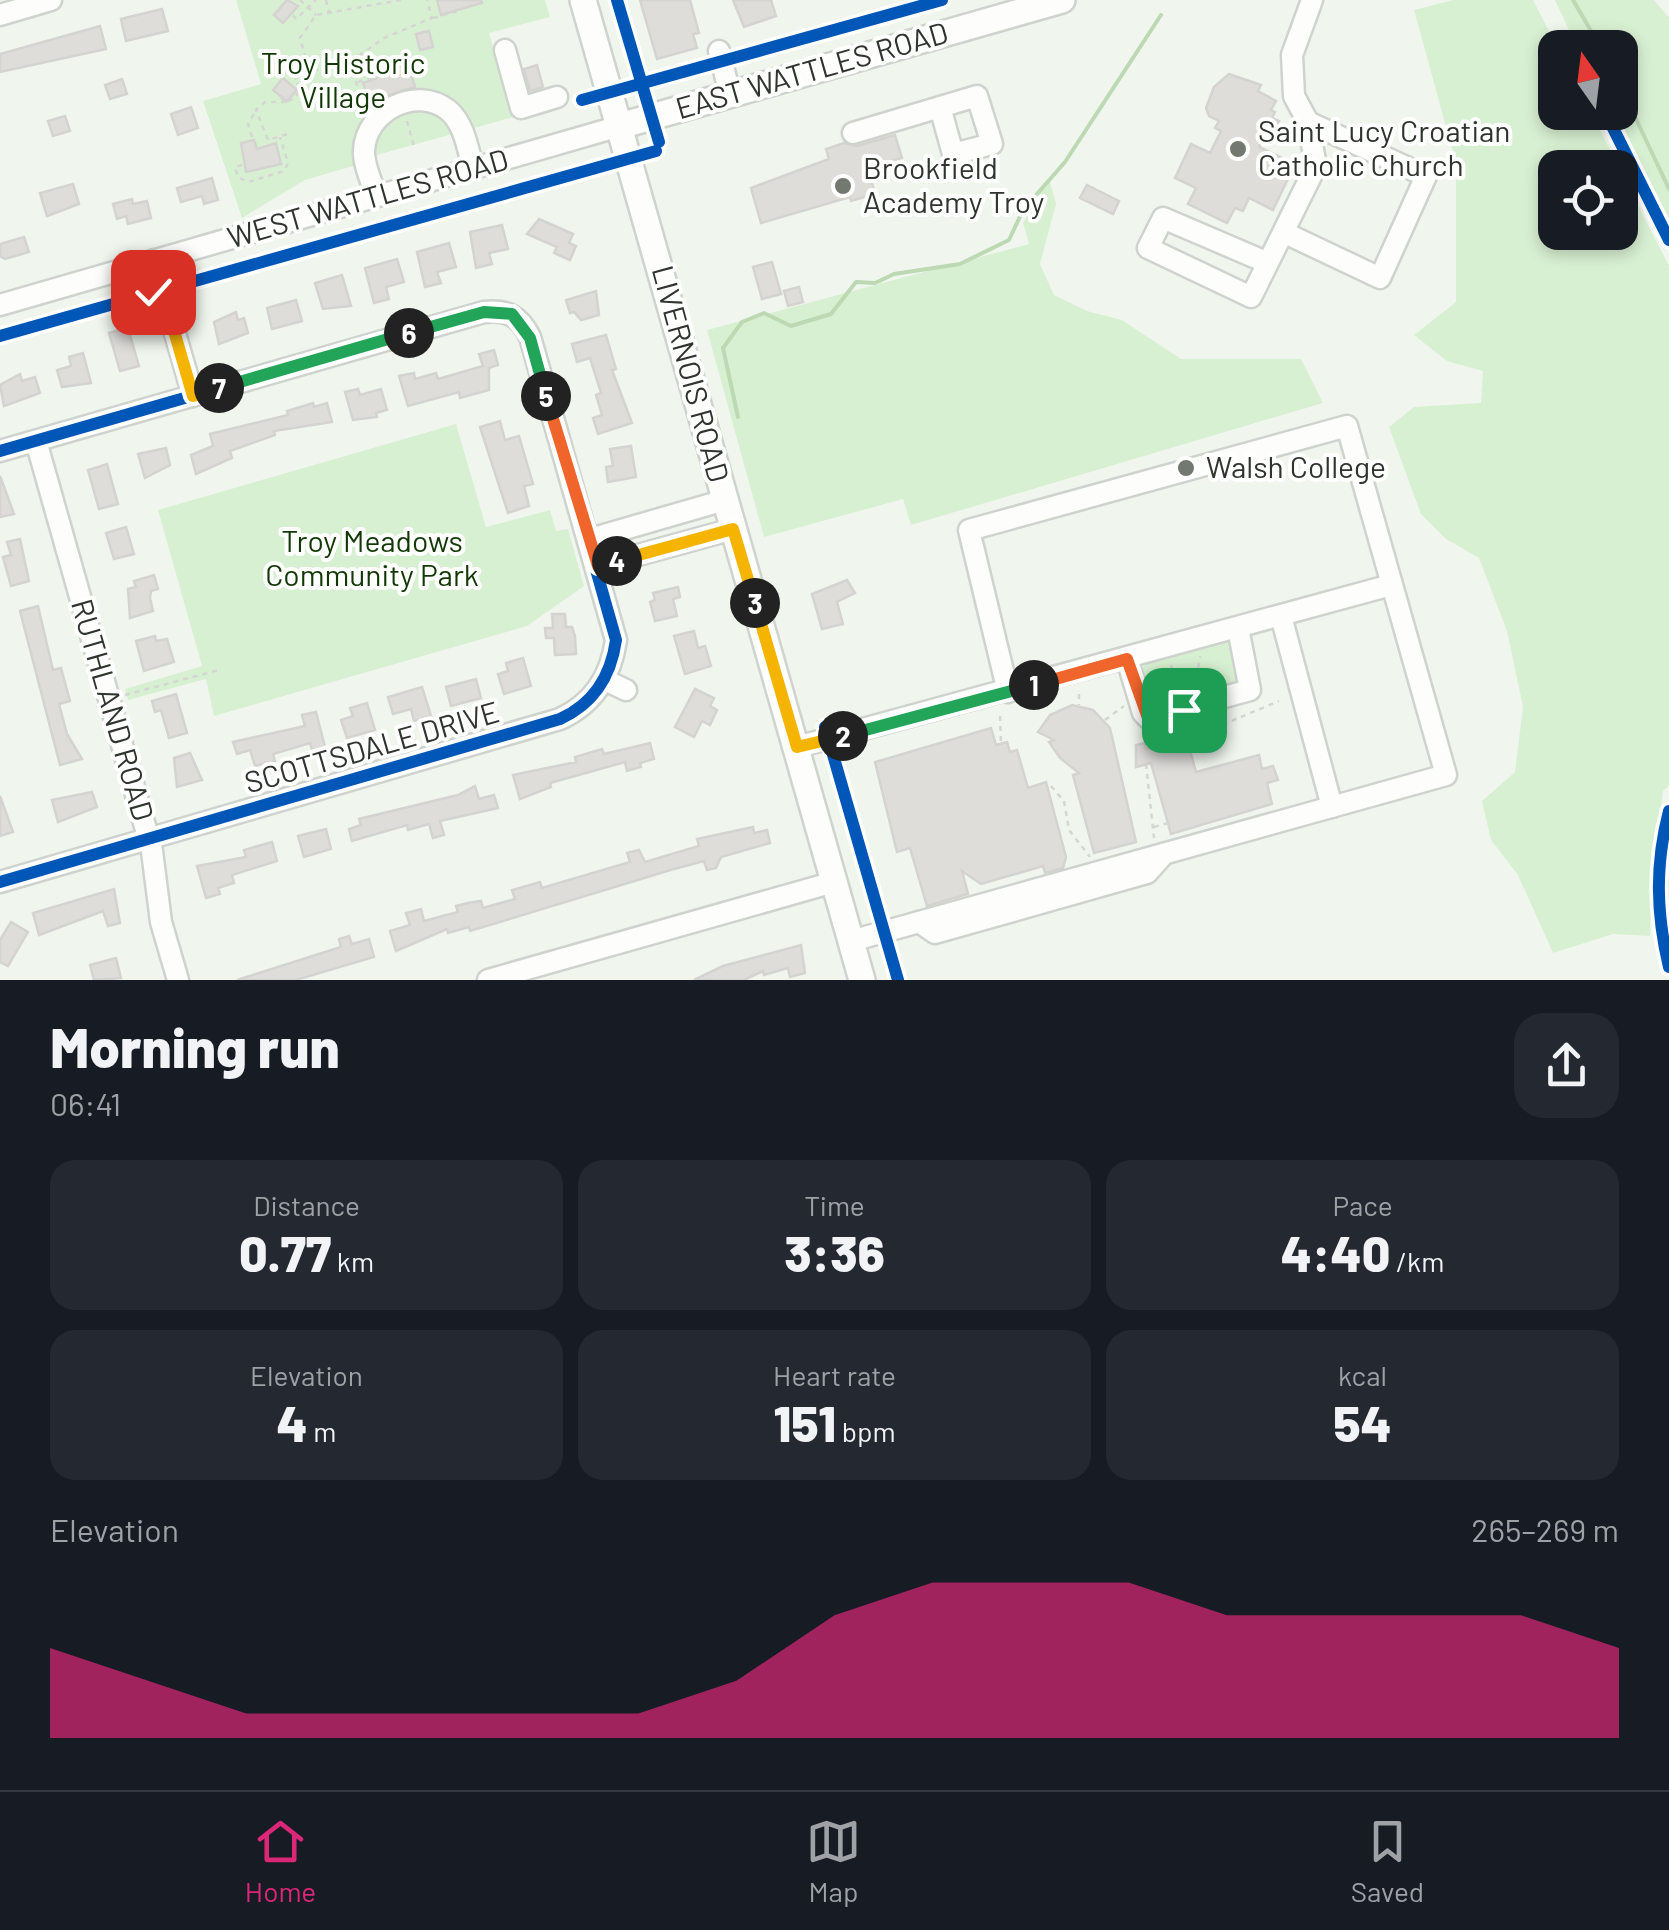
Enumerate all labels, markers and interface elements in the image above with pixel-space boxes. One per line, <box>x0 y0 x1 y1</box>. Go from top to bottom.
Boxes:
street label: EAST WATTLES ROAD <box>671 13 952 125</box>
north arrow <box>1538 30 1638 130</box>
map controls <box>1538 30 1638 250</box>
park label: Troy Historic Village <box>261 44 425 114</box>
place label: Saint Lucy Croatian Catholic Church <box>1258 112 1511 182</box>
marker: Saint Lucy Croatian Catholic Church <box>1227 138 1249 160</box>
street label: WEST WATTLES ROAD <box>223 140 512 254</box>
place label: Brookfield Academy Troy <box>863 149 1044 219</box>
button: locate <box>1538 150 1638 250</box>
marker: Brookfield Academy Troy <box>832 175 854 197</box>
pin <box>111 250 196 335</box>
street label: LIVERNOIS ROAD <box>646 261 738 486</box>
icon: check <box>126 265 181 320</box>
pin: 6 <box>384 308 434 358</box>
text: 6 <box>401 316 417 350</box>
pin: 7 <box>194 363 244 413</box>
text: 7 <box>212 371 226 405</box>
pin: 5 <box>521 371 571 421</box>
text: 5 <box>538 379 554 413</box>
place label: Walsh College <box>1206 448 1386 484</box>
marker: Walsh College <box>1175 457 1197 479</box>
park label: Troy Meadows Community Park <box>265 522 479 592</box>
pin: 4 <box>592 536 642 586</box>
text: 4 <box>609 544 625 578</box>
pin: 3 <box>730 578 780 628</box>
text: 3 <box>747 586 763 620</box>
street label: RUTHLAND ROAD <box>65 594 163 825</box>
pin: 1 <box>1009 660 1059 710</box>
text: 1 <box>1029 668 1039 702</box>
pin <box>1142 668 1227 753</box>
icon: arrive <box>1157 683 1212 738</box>
street label: SCOTTSDALE DRIVE <box>240 693 503 800</box>
pin: 2 <box>818 711 868 761</box>
text: 2 <box>835 719 851 753</box>
text: Morning run <box>50 1013 340 1079</box>
button: share <box>1514 1013 1619 1118</box>
text: 06:41 <box>50 1084 121 1122</box>
text: Distance <box>253 1188 360 1222</box>
text: Time <box>804 1188 865 1222</box>
text: Pace <box>1332 1188 1393 1222</box>
text: 0.77 <box>239 1222 331 1282</box>
text: 3:36 <box>784 1222 885 1282</box>
text: 4:40 <box>1281 1222 1390 1282</box>
text: km <box>331 1244 374 1278</box>
text: /km <box>1390 1244 1444 1278</box>
text: Elevation <box>250 1358 363 1392</box>
text: Heart rate <box>773 1358 896 1392</box>
text: kcal <box>1338 1358 1387 1392</box>
text: 4 <box>277 1392 308 1452</box>
text: 151 <box>773 1392 836 1452</box>
text: 54 <box>1333 1392 1392 1452</box>
text: m <box>308 1414 336 1448</box>
text: bpm <box>836 1414 896 1448</box>
text: Elevation <box>50 1510 179 1548</box>
text: 265–269 m <box>1471 1510 1619 1548</box>
tab: Home <box>245 1814 316 1908</box>
tab: Map <box>806 1814 861 1908</box>
tab: Saved <box>1351 1814 1424 1908</box>

